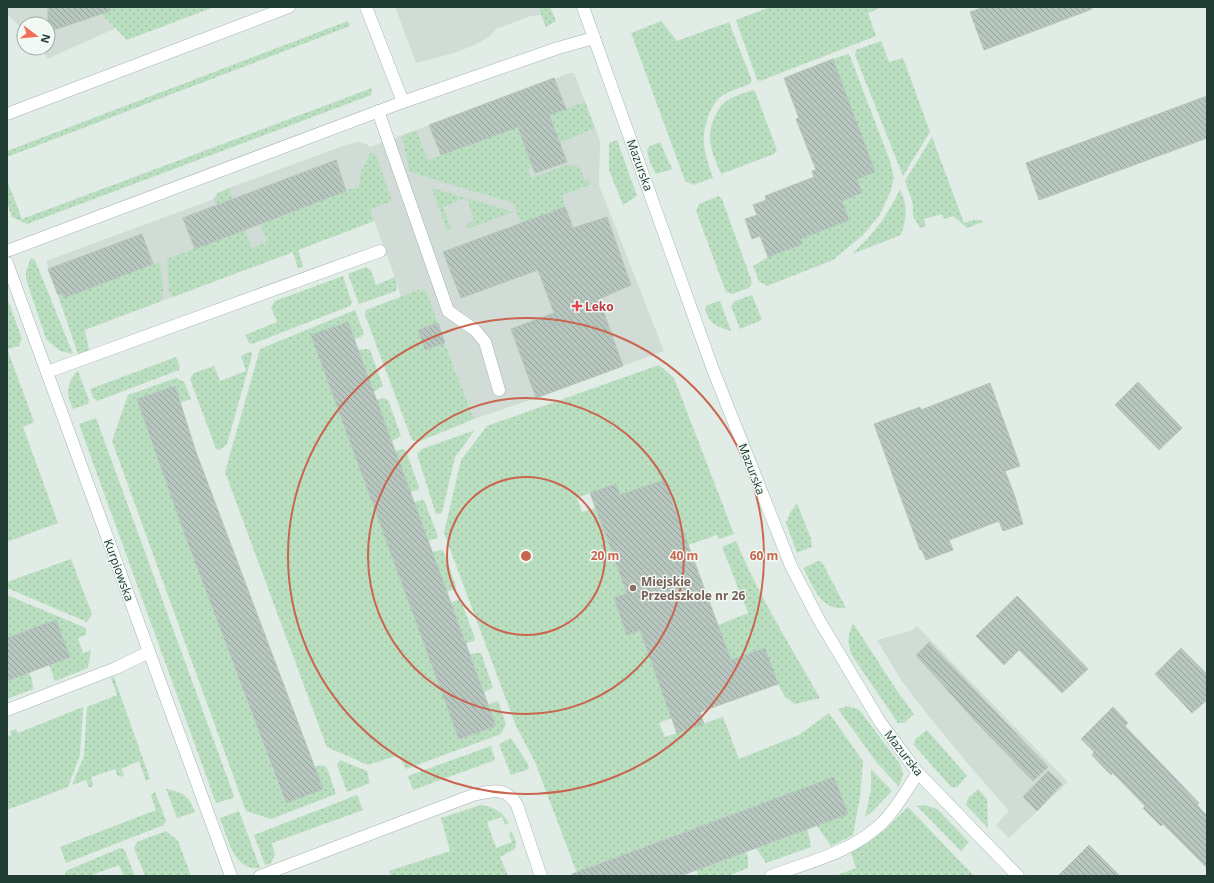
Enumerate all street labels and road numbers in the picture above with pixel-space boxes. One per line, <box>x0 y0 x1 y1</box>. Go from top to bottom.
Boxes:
street label: Mazurska <box>623 137 657 193</box>
street label: Mazurska <box>734 441 770 497</box>
street label: Kurpiowska <box>100 536 138 604</box>
street label: Mazurska <box>881 726 927 780</box>

